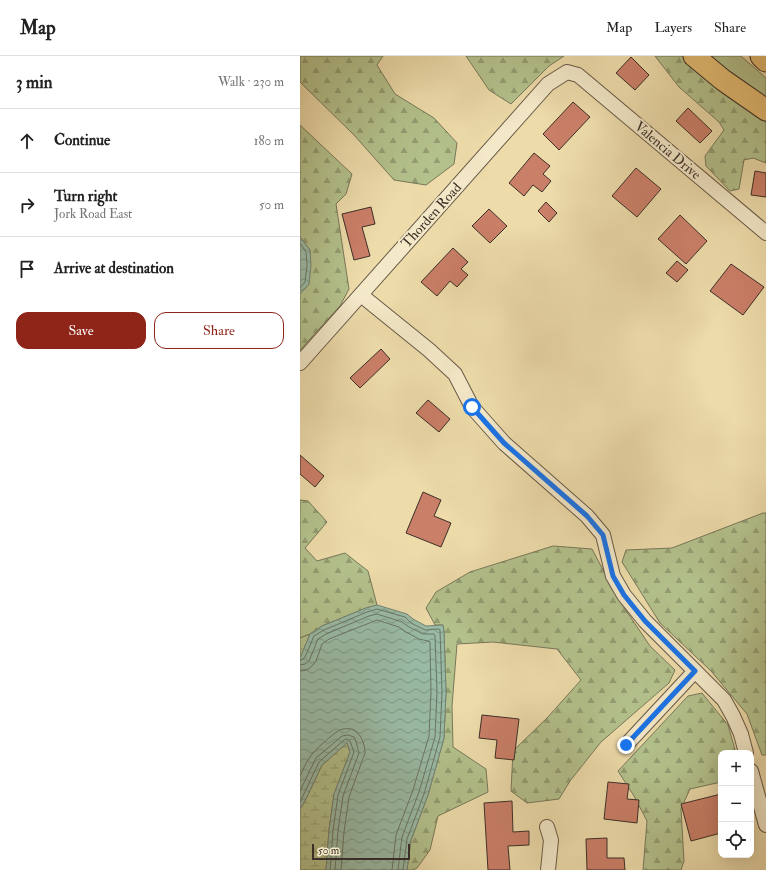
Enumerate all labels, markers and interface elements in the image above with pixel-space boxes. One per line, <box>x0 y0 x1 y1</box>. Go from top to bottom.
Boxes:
text: Map <box>20 16 56 40</box>
text: Map <box>606 19 632 36</box>
text: Layers <box>654 19 692 36</box>
text: Share <box>714 19 746 36</box>
text: 3 min <box>16 72 53 93</box>
text: Walk · 230 m <box>218 74 284 90</box>
street label: Valencia Drive <box>631 118 704 183</box>
icon: ahead <box>16 130 38 152</box>
text: Continue <box>54 131 110 150</box>
text: 180 m <box>254 133 284 149</box>
street label: Thorden Road <box>398 179 465 251</box>
text: Turn right <box>54 187 117 206</box>
icon: right <box>16 194 38 216</box>
text: 50 m <box>259 197 284 213</box>
text: Jork Road East <box>54 206 132 222</box>
icon: arrive <box>16 258 38 280</box>
text: Arrive at destination <box>54 259 174 278</box>
button: Save <box>16 312 146 349</box>
button: Share <box>154 312 284 349</box>
route start <box>463 398 481 416</box>
route end <box>617 736 635 754</box>
map controls <box>718 750 754 858</box>
button: + <box>718 750 754 786</box>
button: − <box>718 786 754 822</box>
button: locate <box>718 822 754 858</box>
scale bar <box>312 842 410 861</box>
text: 50 m <box>318 844 339 857</box>

